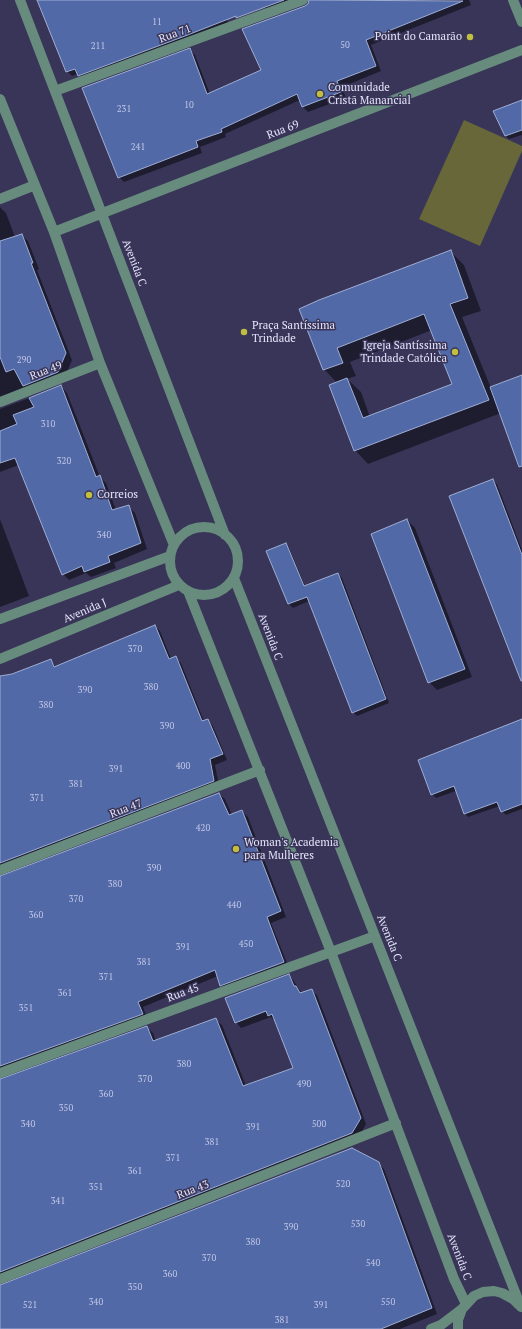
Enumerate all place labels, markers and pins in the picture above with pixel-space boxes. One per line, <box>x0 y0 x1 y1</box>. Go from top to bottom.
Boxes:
place label: Point do Camarão <box>375 30 462 44</box>
marker: Point do Camarão <box>465 32 475 42</box>
place label: Comunidade Cristã Manancial <box>328 81 411 107</box>
marker: Comunidade Cristã Manancial <box>315 89 325 99</box>
place label: Praça Santíssima Trindade <box>252 319 335 345</box>
marker: Praça Santíssima Trindade <box>239 327 249 337</box>
place label: Igreja Santíssima Trindade Católica <box>360 339 447 365</box>
marker: Igreja Santíssima Trindade Católica <box>450 347 460 357</box>
place label: Correios <box>97 488 138 502</box>
marker: Correios <box>84 490 94 500</box>
place label: Woman's Academia para Mulheres <box>244 836 339 862</box>
marker: Woman's Academia para Mulheres <box>231 844 241 854</box>

